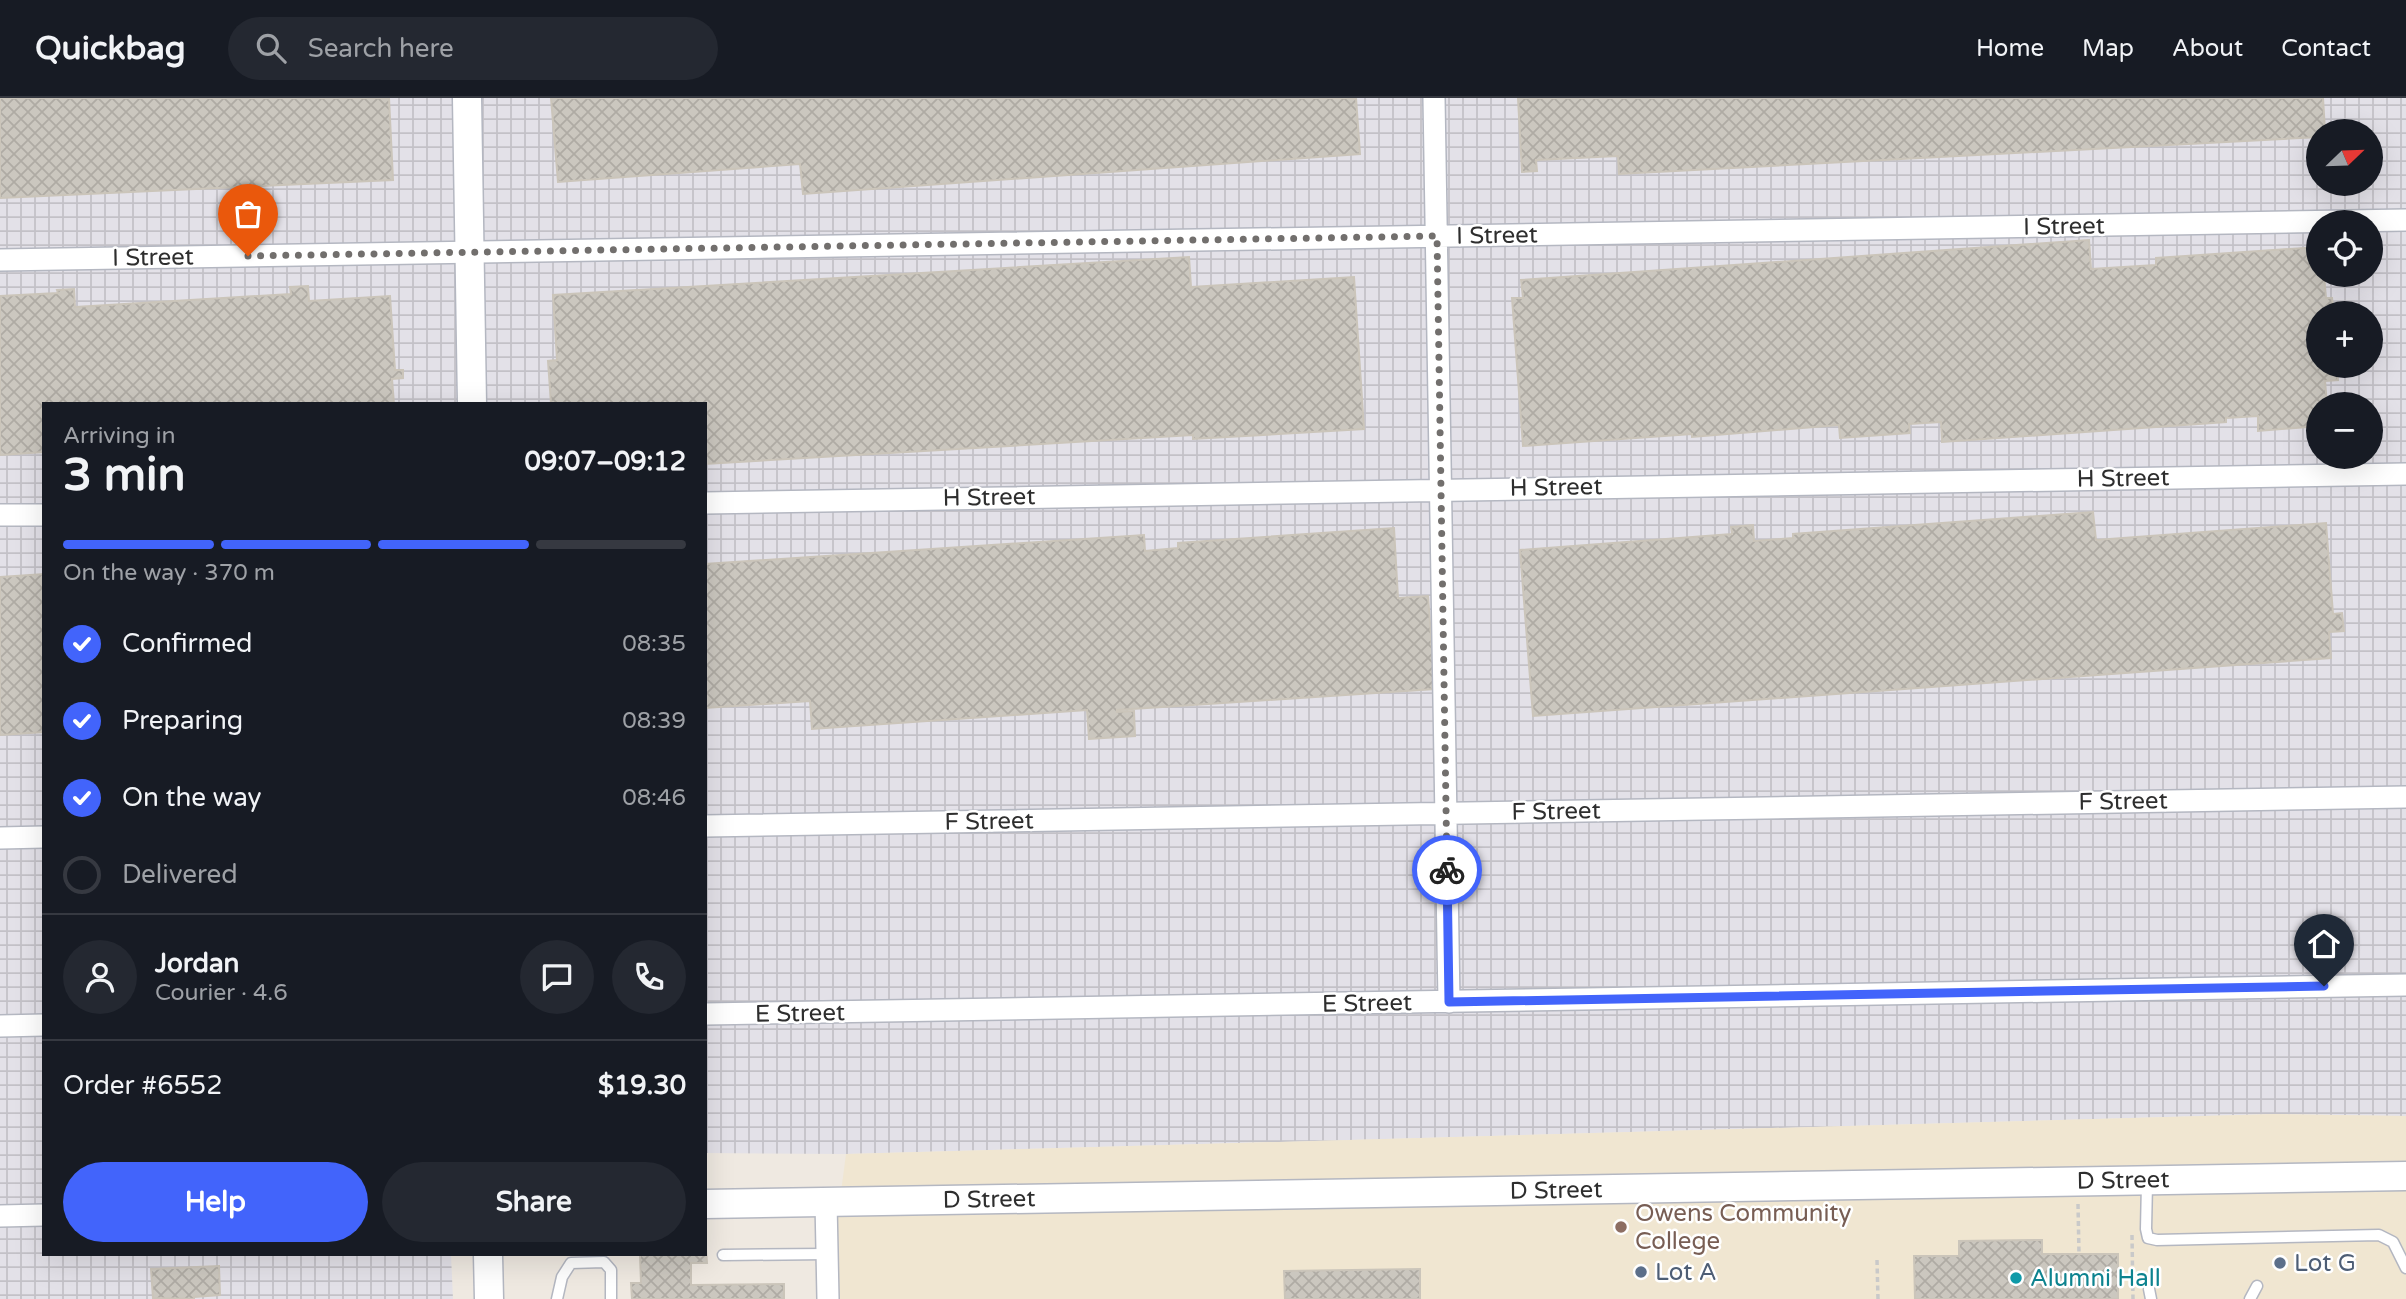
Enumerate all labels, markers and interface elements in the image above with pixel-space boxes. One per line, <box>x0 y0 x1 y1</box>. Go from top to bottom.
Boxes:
search box <box>228 17 718 80</box>
text: Quickbag <box>35 29 186 68</box>
icon: search <box>252 29 290 67</box>
text: Search here <box>308 33 454 64</box>
text: Home <box>1976 34 2044 63</box>
text: Map <box>2082 34 2134 63</box>
text: About <box>2172 34 2243 63</box>
text: Contact <box>2281 34 2371 63</box>
north arrow <box>2306 119 2384 196</box>
map controls <box>2306 119 2383 469</box>
pin <box>218 184 278 256</box>
icon: bag <box>229 195 267 233</box>
button: locate <box>2306 210 2383 287</box>
street label: I Street <box>2023 211 2105 242</box>
street label: I Street <box>1456 220 1538 251</box>
street label: I Street <box>112 242 194 273</box>
button: + <box>2306 301 2383 378</box>
button: − <box>2306 392 2383 469</box>
text: Arriving in <box>63 422 176 450</box>
text: 09:07–09:12 <box>525 446 686 477</box>
text: 3 min <box>63 448 186 503</box>
street label: H Street <box>2076 463 2170 494</box>
street label: H Street <box>1509 472 1603 503</box>
street label: H Street <box>942 482 1036 513</box>
text: On the way · 370 m <box>63 559 275 587</box>
icon: check <box>63 625 101 663</box>
text: Confirmed <box>122 628 252 659</box>
text: 08:35 <box>622 630 686 658</box>
icon: check <box>63 702 101 740</box>
text: Preparing <box>122 705 243 736</box>
text: 08:39 <box>622 707 686 735</box>
icon: check <box>63 779 101 817</box>
text: On the way <box>122 782 262 813</box>
text: 08:46 <box>622 784 686 812</box>
street label: F Street <box>2078 786 2168 817</box>
street label: F Street <box>1511 796 1601 827</box>
street label: F Street <box>944 806 1034 837</box>
courier <box>1412 835 1482 905</box>
icon: bike <box>1428 851 1466 889</box>
text: Delivered <box>122 859 238 890</box>
pin <box>2294 914 2354 986</box>
icon: home <box>2305 925 2343 963</box>
button: person <box>63 940 137 1014</box>
button: chat <box>520 940 594 1014</box>
button: phone <box>612 940 686 1014</box>
text: Jordan <box>155 948 239 979</box>
text: Courier · 4.6 <box>155 979 288 1007</box>
street label: E Street <box>1322 988 1412 1019</box>
street label: E Street <box>755 998 845 1029</box>
text: Order #6552 <box>63 1070 223 1101</box>
text: $19.30 <box>598 1070 686 1101</box>
button: Help <box>63 1162 368 1242</box>
button: Share <box>382 1162 686 1242</box>
street label: D Street <box>2076 1165 2170 1196</box>
street label: D Street <box>1509 1175 1603 1206</box>
street label: D Street <box>942 1184 1036 1215</box>
place label: Owens Community College <box>1635 1199 1851 1256</box>
marker: Owens Community College <box>1613 1219 1629 1235</box>
place label: Lot G <box>2294 1249 2356 1278</box>
marker: Lot G <box>2272 1255 2288 1271</box>
place label: Lot A <box>1655 1258 1717 1287</box>
marker: Lot A <box>1633 1264 1649 1280</box>
place label: Alumni Hall <box>2030 1264 2161 1293</box>
marker: Alumni Hall <box>2008 1270 2024 1286</box>

